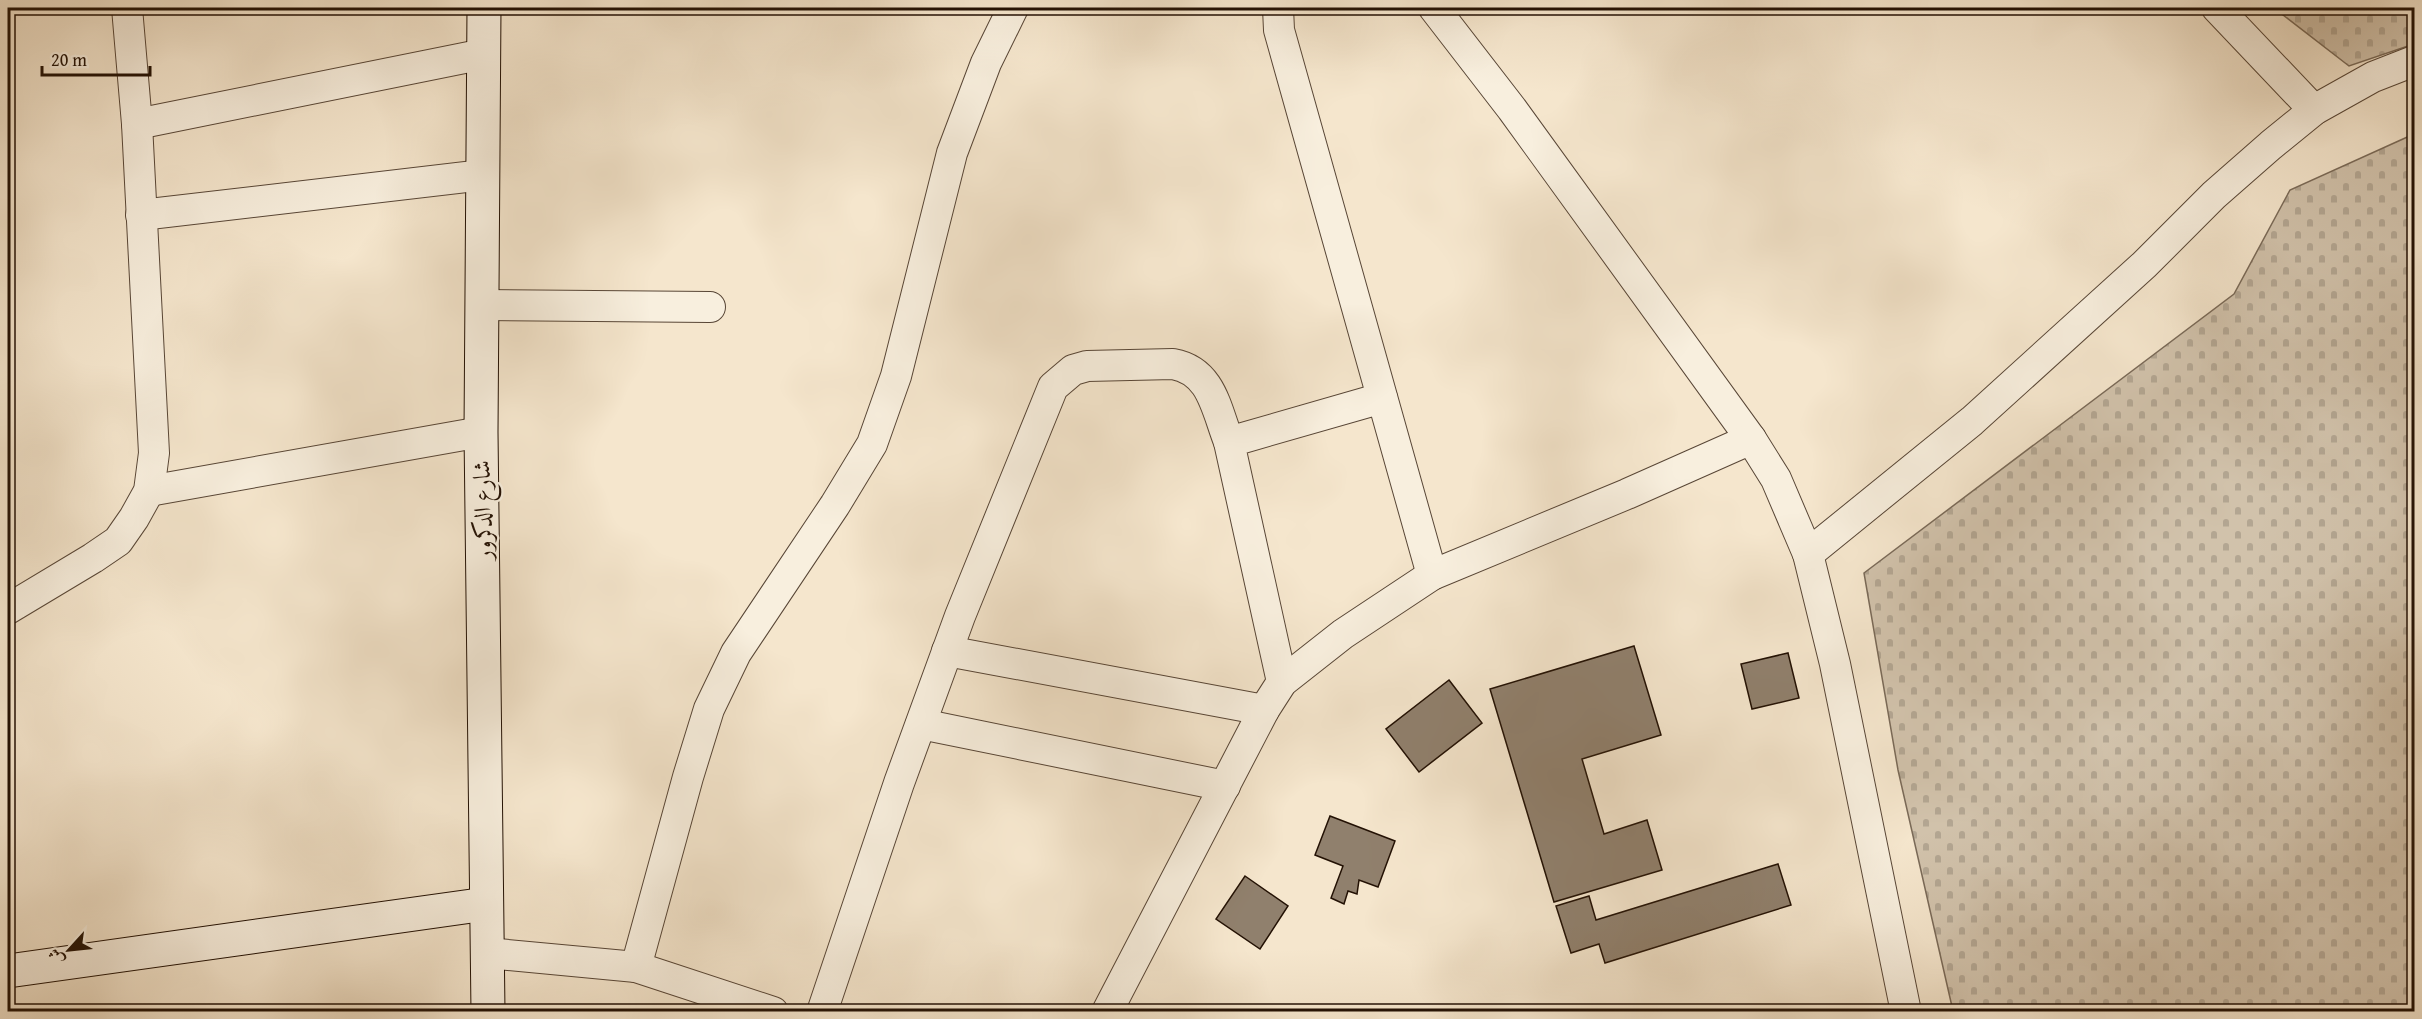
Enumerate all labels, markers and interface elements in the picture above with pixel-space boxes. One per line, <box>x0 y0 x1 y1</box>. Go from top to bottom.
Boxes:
scale bar <box>42 39 150 77</box>
text: 20 m <box>51 46 87 73</box>
street label: شارع الدكرور <box>464 460 503 562</box>
north arrow <box>39 920 99 980</box>
text: ش <box>41 944 70 969</box>

